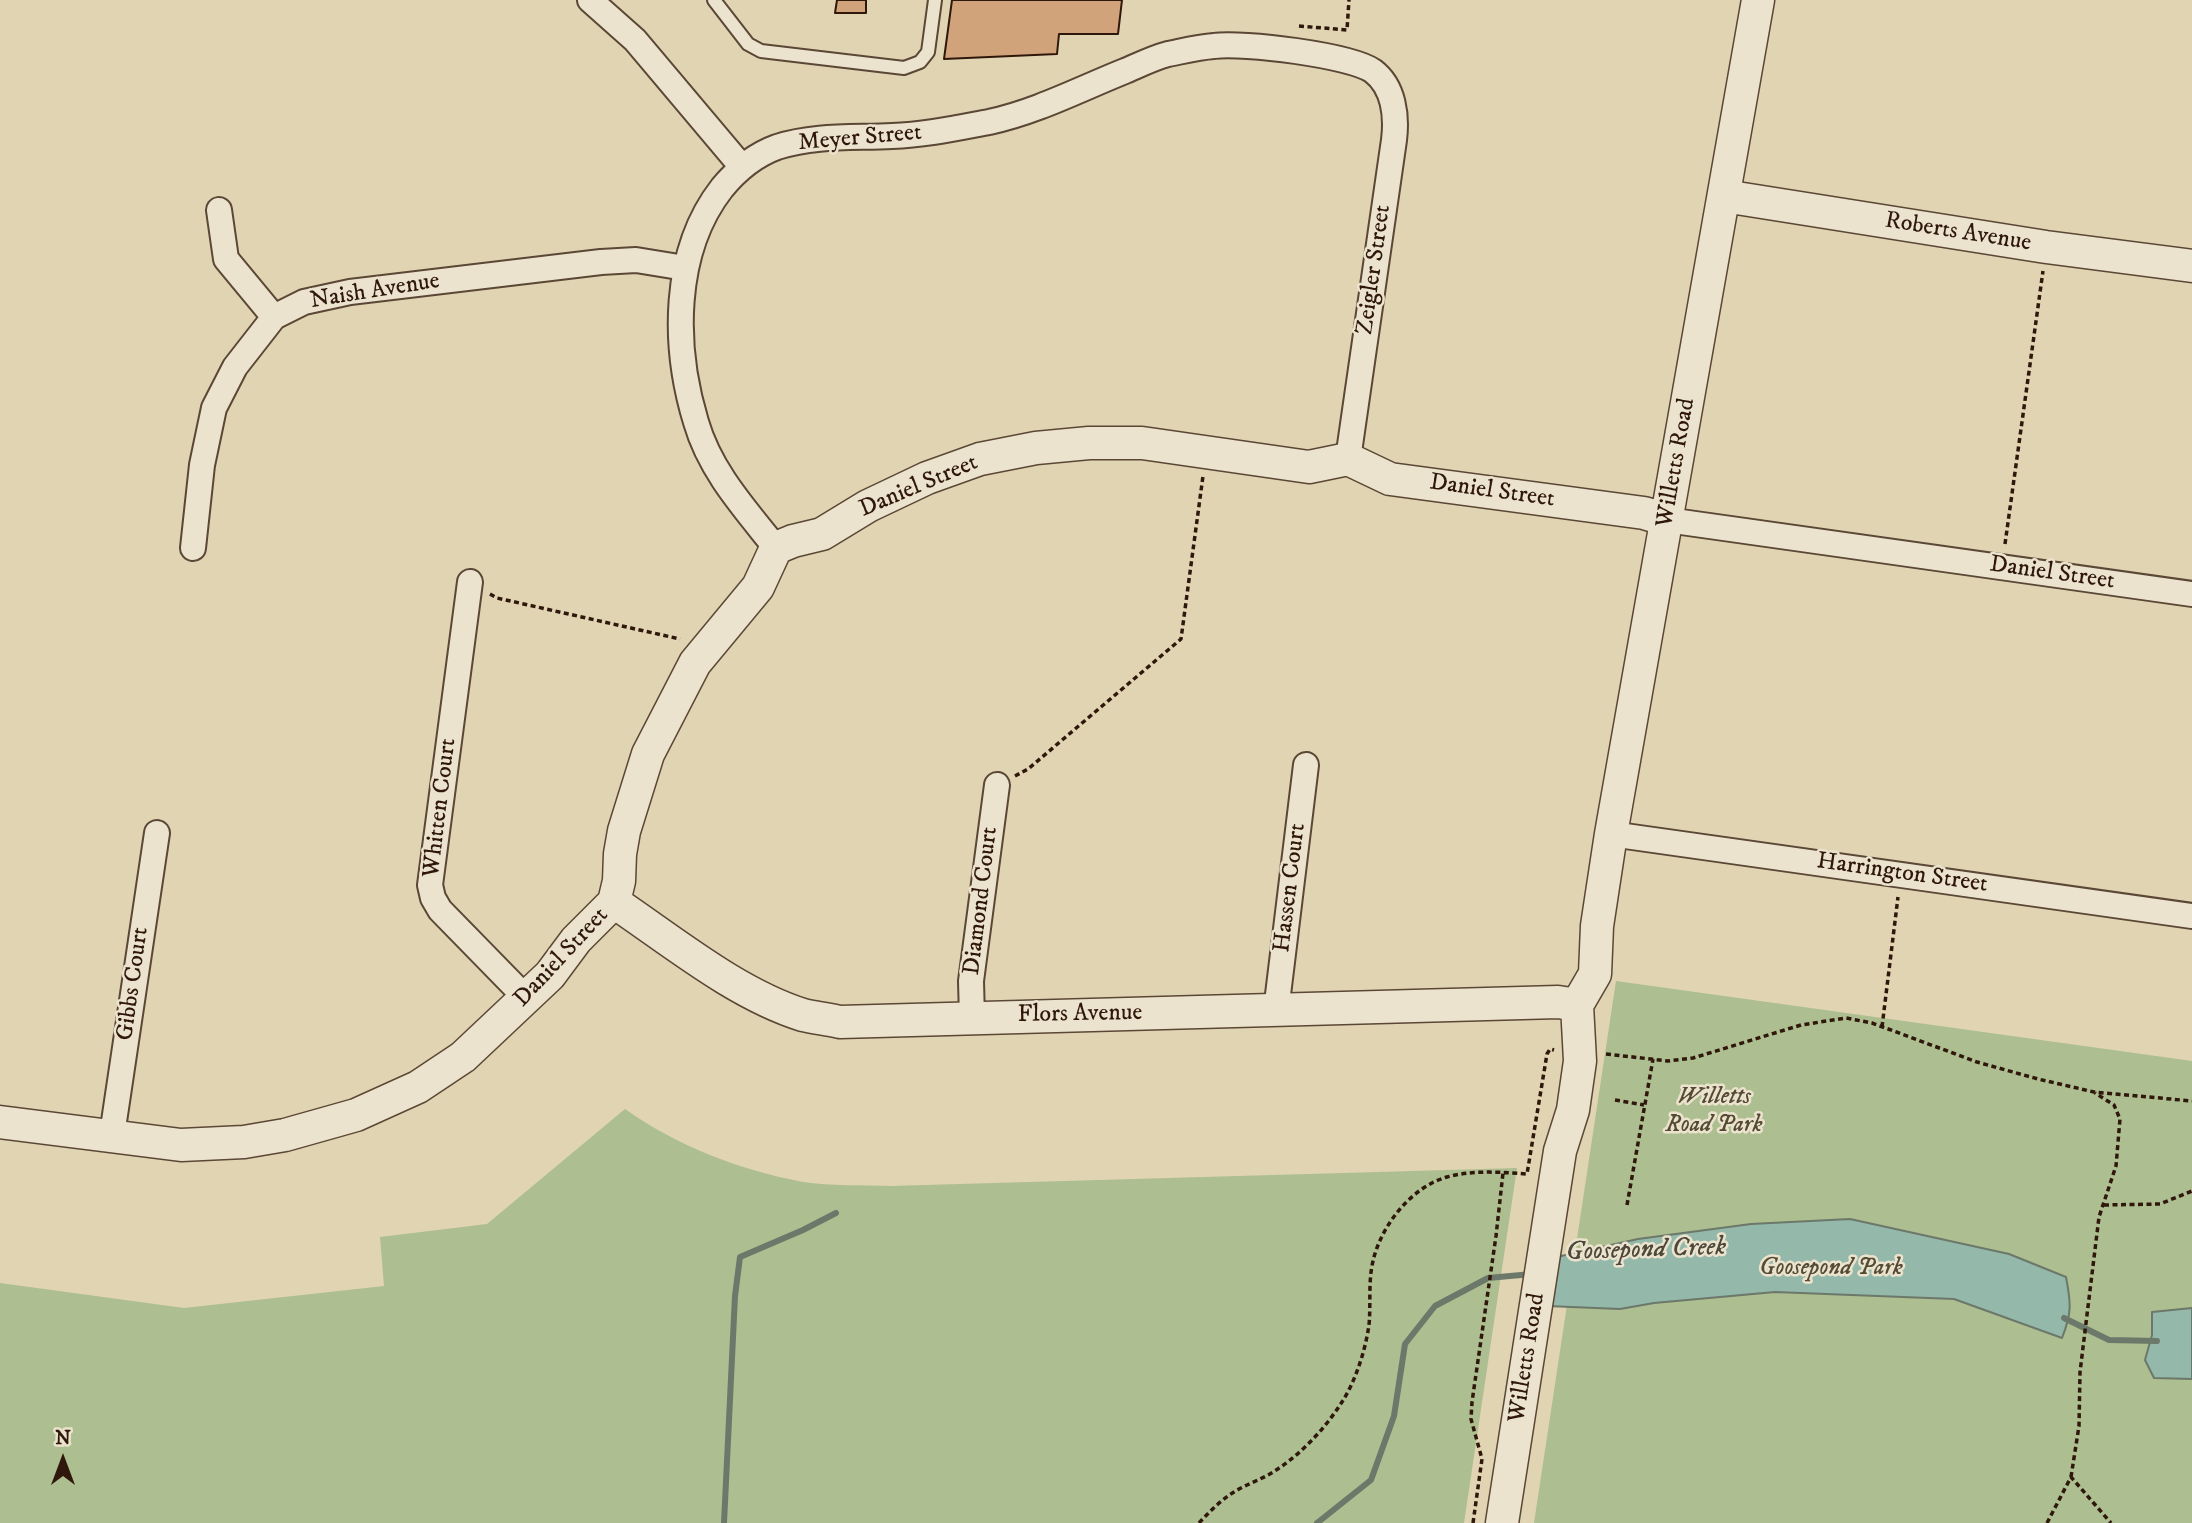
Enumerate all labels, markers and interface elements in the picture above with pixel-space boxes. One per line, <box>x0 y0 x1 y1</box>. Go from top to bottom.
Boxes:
street label: Meyer Street <box>797 119 923 159</box>
street label: Zeigler Street <box>1352 203 1398 337</box>
street label: Roberts Avenue <box>1883 207 2033 259</box>
street label: Naish Avenue <box>308 268 442 316</box>
street label: Willetts Road <box>1651 396 1703 530</box>
street label: Daniel Street <box>855 449 983 525</box>
street label: Daniel Street <box>1428 469 1556 515</box>
street label: Daniel Street <box>1988 551 2116 597</box>
street label: Whitten Court <box>418 737 464 879</box>
street label: Hassen Court <box>1269 822 1313 954</box>
street label: Diamond Court <box>959 825 1005 977</box>
street label: Harrington Street <box>1815 848 1989 900</box>
street label: Daniel Street <box>509 902 615 1014</box>
street label: Gibbs Court <box>112 925 156 1043</box>
street label: Flors Avenue <box>1017 1000 1143 1030</box>
park label: Willetts Road Park <box>1666 1084 1762 1140</box>
water label: Goosepond Creek <box>1565 1233 1727 1269</box>
park label: Goosepond Park <box>1759 1255 1903 1283</box>
street label: Willetts Road <box>1504 1291 1552 1425</box>
north arrow <box>28 1425 98 1495</box>
text: N <box>55 1427 71 1450</box>

